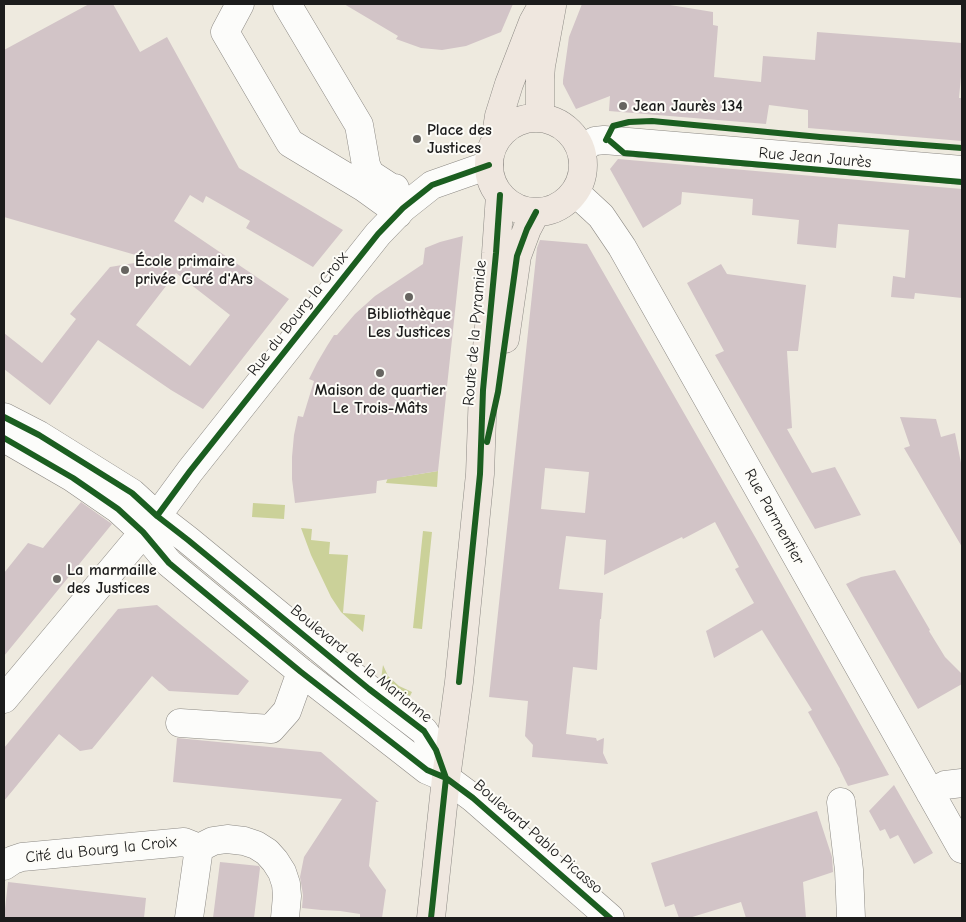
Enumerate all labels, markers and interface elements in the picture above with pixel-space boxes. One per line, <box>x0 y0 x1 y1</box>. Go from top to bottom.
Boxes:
place label: Jean Jaurès 134 <box>633 96 743 116</box>
marker: Jean Jaurès 134 <box>617 100 629 112</box>
place label: Place des Justices <box>427 120 492 158</box>
marker: Place des Justices <box>411 133 423 145</box>
street label: Rue Jean Jaurès <box>758 144 872 172</box>
street label: Rue du Bourg la Croix <box>244 248 352 380</box>
place label: École primaire privée Curé d'Ars <box>135 251 253 289</box>
street label: Route de la Pyramide <box>459 259 491 407</box>
marker: École primaire privée Curé d'Ars <box>119 264 131 276</box>
marker: Bibliothèque Les Justices <box>403 291 415 303</box>
place label: Bibliothèque Les Justices <box>367 304 451 342</box>
marker: Maison de quartier Le Trois-Mâts <box>374 367 386 379</box>
place label: Maison de quartier Le Trois-Mâts <box>315 380 445 418</box>
street label: Rue Parmentier <box>740 466 808 568</box>
place label: La marmaille des Justices <box>67 560 157 598</box>
marker: La marmaille des Justices <box>51 573 63 585</box>
street label: Boulevard de la Marianne <box>286 601 436 727</box>
street label: Boulevard Pablo Picasso <box>469 776 607 898</box>
street label: Cité du Bourg la Croix <box>24 833 178 867</box>

